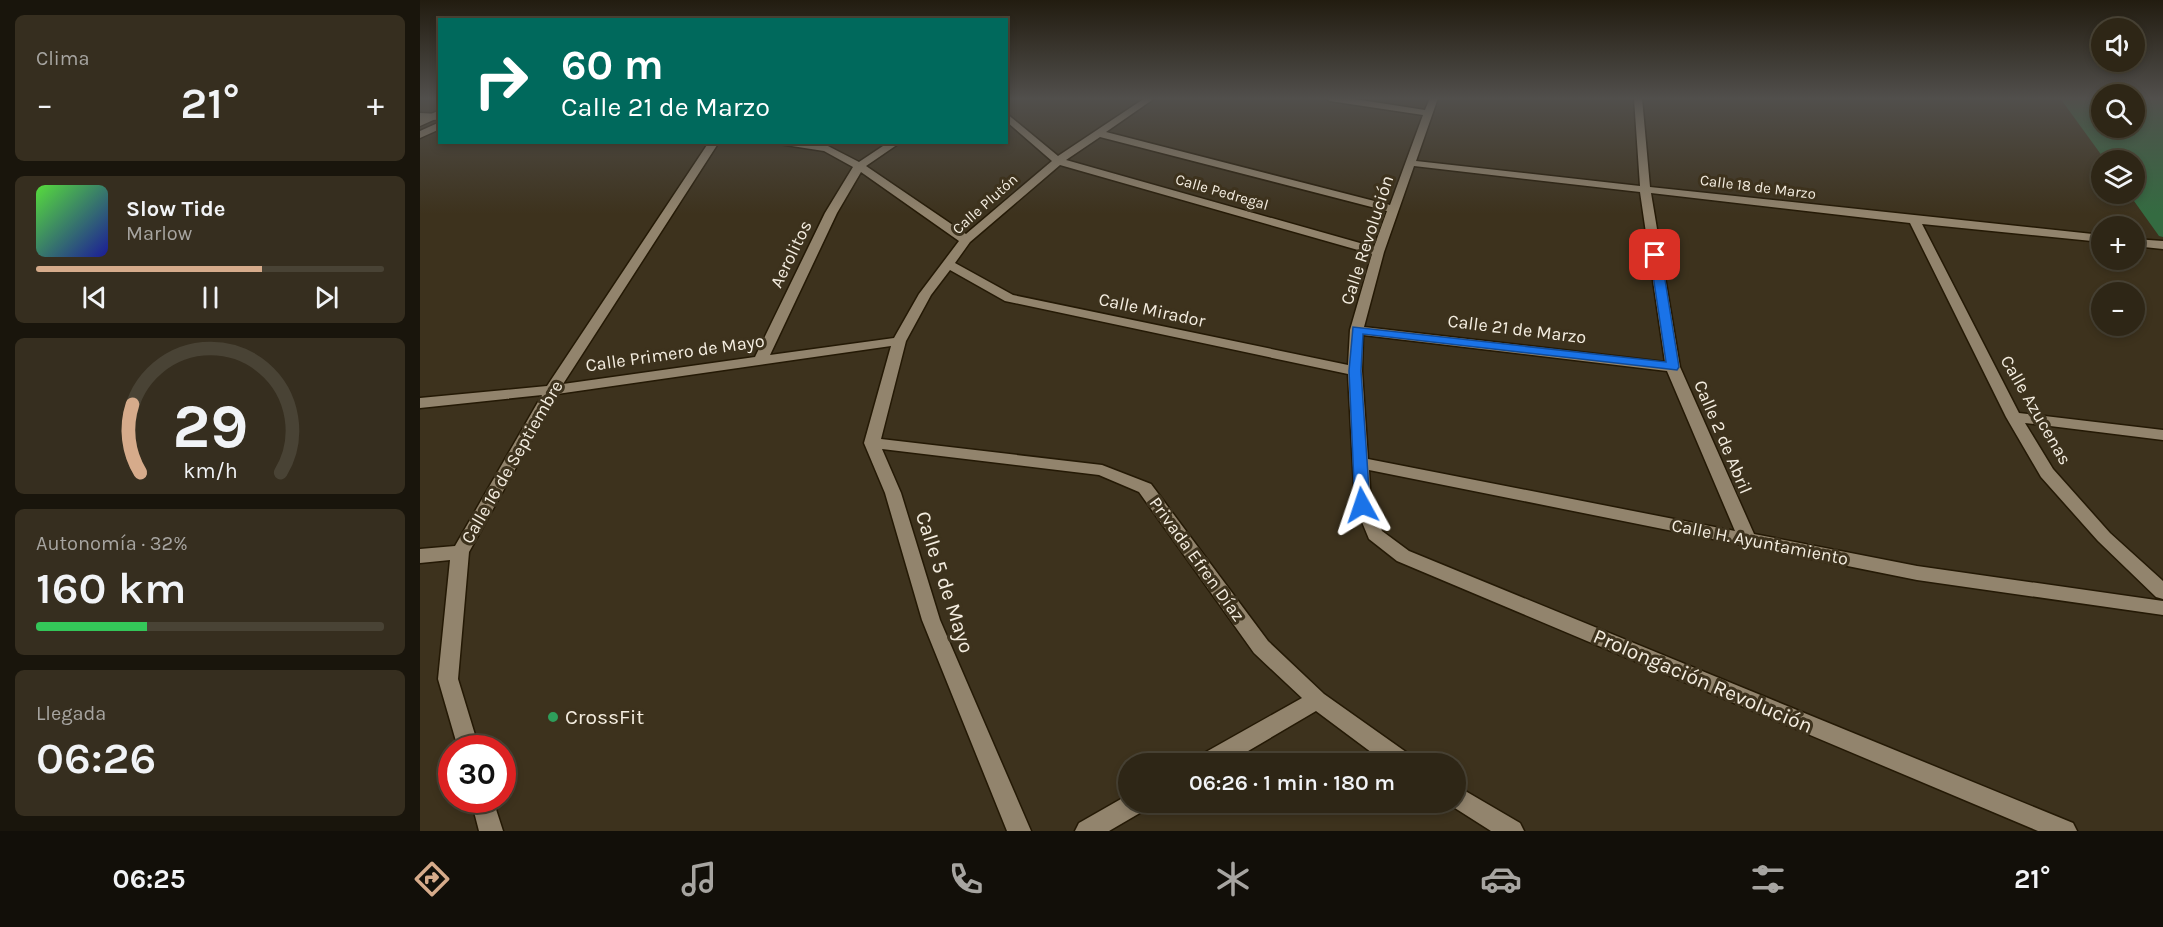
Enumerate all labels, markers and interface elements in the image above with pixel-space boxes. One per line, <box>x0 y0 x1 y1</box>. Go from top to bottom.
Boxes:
map controls <box>2091 18 2145 336</box>
button: sound <box>2091 18 2145 72</box>
text: 60 m <box>561 40 664 90</box>
icon: right <box>462 42 540 120</box>
text: Clima <box>36 47 90 70</box>
text: 21° <box>180 77 240 129</box>
button: search <box>2091 84 2145 138</box>
text: − <box>36 85 53 123</box>
text: + <box>367 85 384 123</box>
text: Calle 21 de Marzo <box>561 91 770 123</box>
button: layers <box>2091 150 2145 204</box>
street label: Calle Plutón <box>949 170 1021 238</box>
street label: Calle Pedregal <box>1173 170 1271 214</box>
street label: Calle 18 de Marzo <box>1699 171 1817 203</box>
street label: Calle Revolución <box>1336 172 1398 308</box>
text: Slow Tide <box>126 196 226 222</box>
button: + <box>2091 216 2145 270</box>
street label: Aerolitos <box>765 217 817 291</box>
text: Marlow <box>126 222 192 245</box>
pin <box>1629 229 1680 280</box>
icon: arrive <box>1638 238 1671 271</box>
icon: previous <box>78 281 111 314</box>
icon: pause <box>194 281 227 314</box>
icon: next <box>310 281 343 314</box>
button: − <box>2091 282 2145 336</box>
street label: Calle Mirador <box>1097 288 1208 332</box>
street label: Calle 21 de Marzo <box>1446 310 1588 348</box>
street label: Calle Primero de Mayo <box>584 330 766 376</box>
street label: Calle Azucenas <box>1996 351 2076 469</box>
street label: Calle 16 de Septiembre <box>456 377 568 547</box>
street label: Calle 2 de Abril <box>1689 377 1757 497</box>
text: 29 <box>172 390 248 463</box>
text: km/h <box>183 458 237 483</box>
position arrow <box>1330 473 1394 537</box>
street label: Privada Efren Díaz <box>1144 492 1250 626</box>
street label: Calle 5 de Mayo <box>911 508 979 656</box>
street label: Calle H. Ayuntamiento <box>1670 514 1850 570</box>
text: Autonomía · 32% <box>36 532 188 555</box>
text: 160 km <box>36 562 187 614</box>
street label: Prolongación Revolución <box>1590 624 1816 738</box>
text: Llegada <box>36 702 106 725</box>
place label: CrossFit <box>565 705 644 729</box>
marker: CrossFit <box>546 710 560 724</box>
text: 06:26 <box>36 732 156 784</box>
speed limit sign: 30 <box>438 735 516 813</box>
text: 06:26 · 1 min · 180 m <box>1189 770 1395 796</box>
icon: directions <box>411 858 453 900</box>
icon: music <box>678 858 720 900</box>
icon: phone <box>945 858 987 900</box>
icon: climate <box>1212 858 1254 900</box>
icon: car <box>1480 858 1522 900</box>
icon: filters <box>1747 858 1789 900</box>
text: 06:25 <box>113 863 185 895</box>
text: 21° <box>2014 863 2050 895</box>

